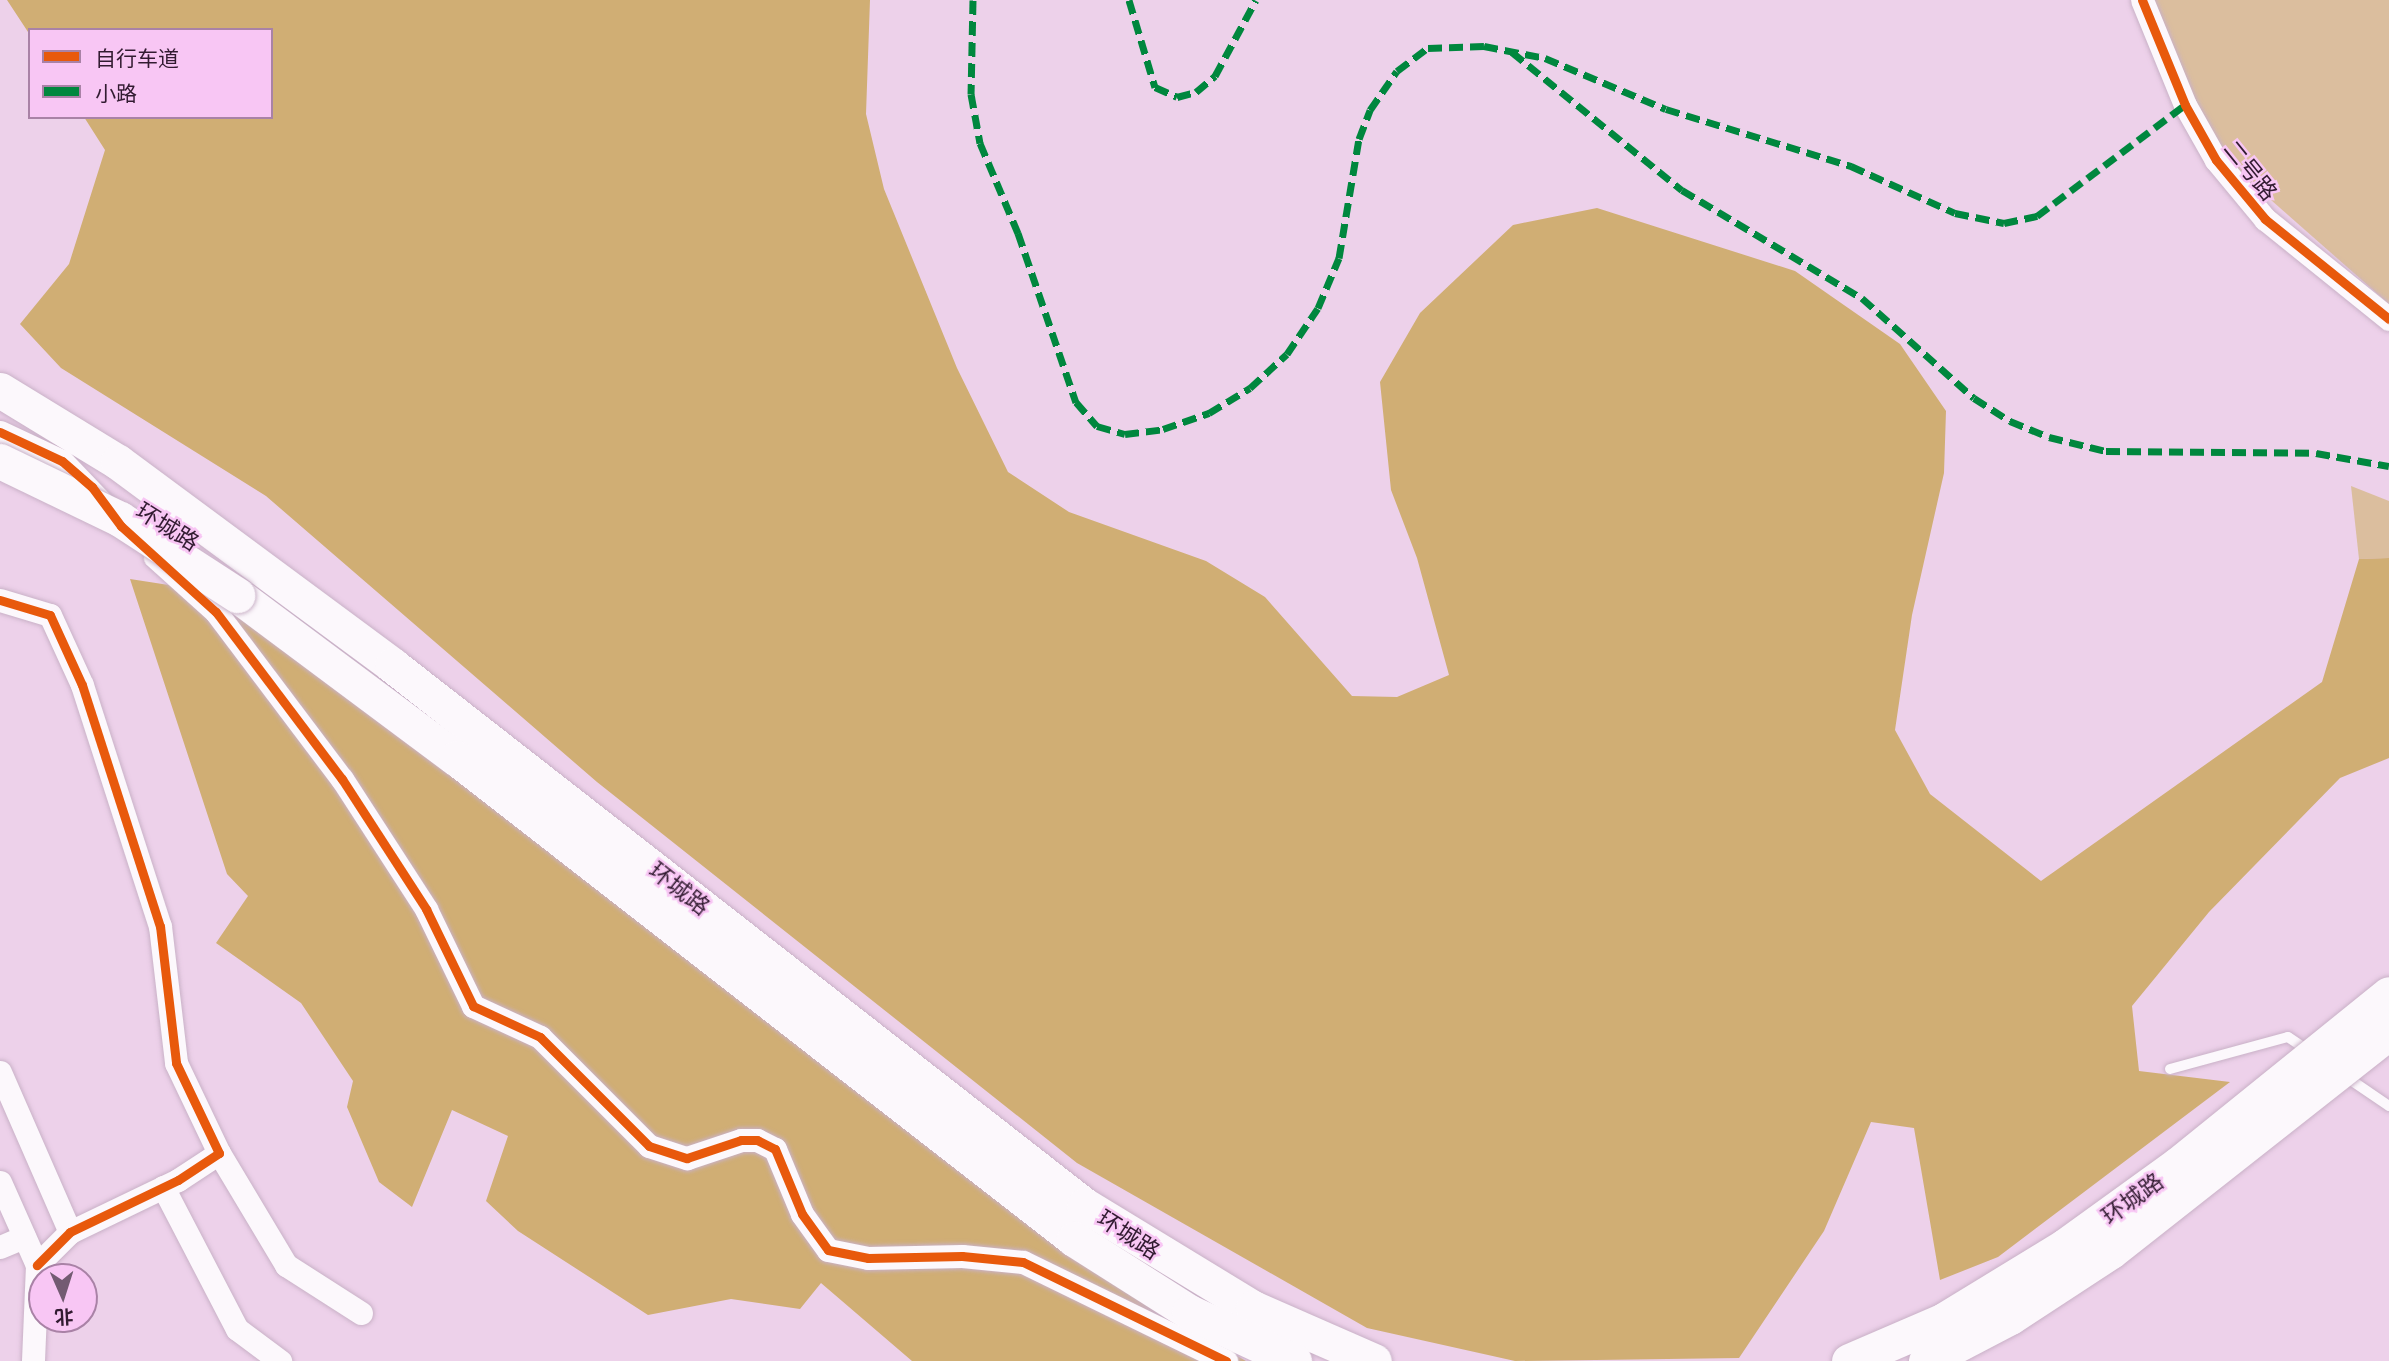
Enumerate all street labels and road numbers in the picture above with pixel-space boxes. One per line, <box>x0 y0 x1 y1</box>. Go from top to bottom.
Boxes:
street label: 二号路 <box>2219 135 2283 205</box>
street label: 环城路 <box>131 496 205 556</box>
street label: 环城路 <box>644 856 716 920</box>
street label: 环城路 <box>2096 1167 2168 1229</box>
street label: 环城路 <box>1093 1204 1165 1264</box>

